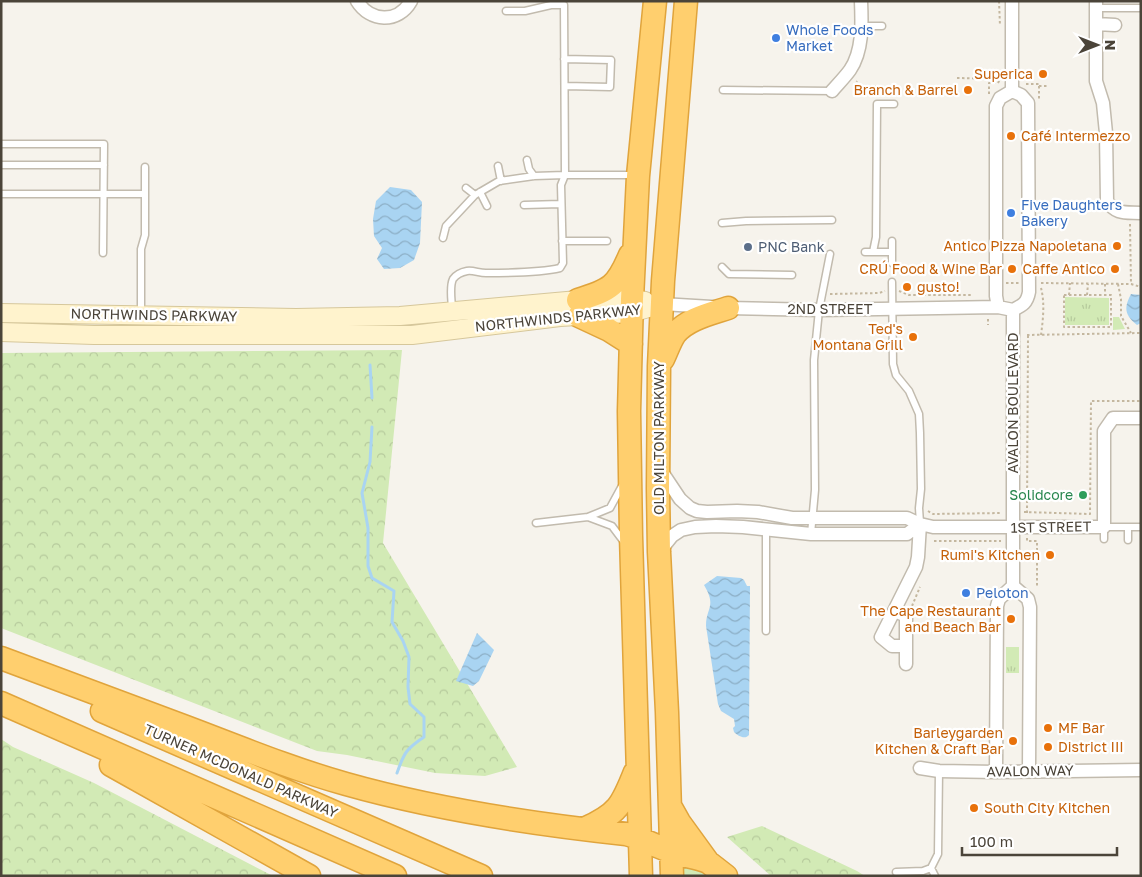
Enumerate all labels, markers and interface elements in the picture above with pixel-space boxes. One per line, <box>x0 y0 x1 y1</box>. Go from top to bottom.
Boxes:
north arrow <box>1072 20 1122 70</box>
place label: Whole Foods Market <box>786 21 873 54</box>
marker: Whole Foods Market <box>770 32 782 44</box>
text: N <box>1102 40 1119 50</box>
place label: Superica <box>974 65 1033 82</box>
marker: Superica <box>1037 68 1049 80</box>
place label: Branch & Barrel <box>853 81 958 98</box>
marker: Branch & Barrel <box>962 84 974 96</box>
place label: Café Intermezzo <box>1021 127 1130 144</box>
marker: Café Intermezzo <box>1005 130 1017 142</box>
place label: Five Daughters Bakery <box>1021 196 1122 229</box>
marker: Five Daughters Bakery <box>1005 207 1017 219</box>
place label: Antico Pizza Napoletana <box>943 237 1107 254</box>
place label: PNC Bank <box>758 238 825 255</box>
marker: Antico Pizza Napoletana <box>1111 240 1123 252</box>
marker: PNC Bank <box>742 241 754 253</box>
place label: CRÚ Food & Wine Bar <box>859 260 1003 277</box>
place label: Caffe Antico <box>1022 260 1105 277</box>
marker: CRÚ Food & Wine Bar <box>1006 263 1018 275</box>
marker: Caffe Antico <box>1109 263 1121 275</box>
place label: gusto! <box>917 278 960 295</box>
marker: gusto! <box>901 281 913 293</box>
street label: NORTHWINDS PARKWAY <box>474 300 642 335</box>
street label: 2ND STREET <box>788 300 873 317</box>
street label: NORTHWINDS PARKWAY <box>71 305 238 324</box>
place label: Ted's Montana Grill <box>813 320 903 353</box>
marker: Ted's Montana Grill <box>907 331 919 343</box>
street label: AVALON BOULEVARD <box>1004 333 1021 473</box>
street label: OLD MILTON PARKWAY <box>650 361 667 515</box>
place label: Solidcore <box>1009 486 1073 503</box>
marker: Solidcore <box>1077 489 1089 501</box>
street label: 1ST STREET <box>1010 517 1092 536</box>
place label: Rumi's Kitchen <box>940 546 1040 563</box>
marker: Rumi's Kitchen <box>1044 549 1056 561</box>
place label: Peloton <box>976 584 1029 601</box>
marker: Peloton <box>960 587 972 599</box>
place label: The Cape Restaurant and Beach Bar <box>860 602 1002 635</box>
marker: The Cape Restaurant and Beach Bar <box>1005 613 1017 625</box>
place label: MF Bar <box>1058 719 1105 736</box>
street label: TURNER MCDONALD PARKWAY <box>142 720 341 821</box>
marker: MF Bar <box>1042 722 1054 734</box>
place label: Barleygarden Kitchen & Craft Bar <box>875 724 1004 757</box>
marker: Barleygarden Kitchen & Craft Bar <box>1007 735 1019 747</box>
place label: District III <box>1058 738 1124 755</box>
marker: District III <box>1042 741 1054 753</box>
street label: AVALON WAY <box>986 761 1074 780</box>
place label: South City Kitchen <box>984 799 1110 816</box>
marker: South City Kitchen <box>968 802 980 814</box>
scale bar <box>962 824 1117 856</box>
text: 100 m <box>970 832 1013 850</box>

